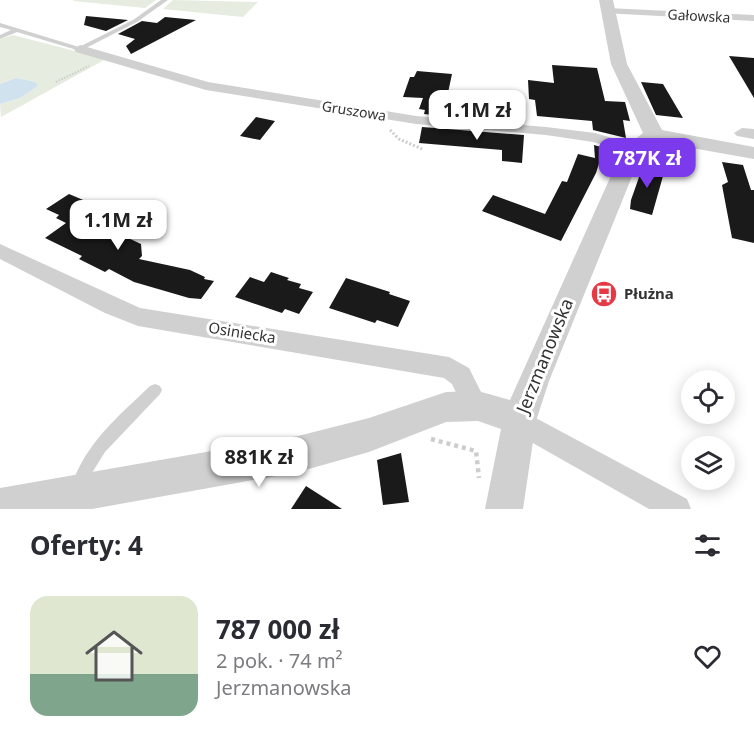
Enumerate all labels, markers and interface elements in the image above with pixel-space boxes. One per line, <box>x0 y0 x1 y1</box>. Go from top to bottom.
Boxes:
street label: Gałowska <box>667 4 731 27</box>
pin: 1.1M zł <box>422 90 532 141</box>
street label: Gruszowa <box>321 96 388 125</box>
text: 1.1M zł <box>443 96 511 123</box>
pin: 787K zł <box>592 138 702 189</box>
text: 787K zł <box>613 144 681 171</box>
pin: 1.1M zł <box>63 200 173 251</box>
text: 1.1M zł <box>84 206 152 233</box>
bus stop icon: Płużna <box>589 279 619 309</box>
place label: Płużna <box>624 283 674 303</box>
street label: Jerzmanowska <box>509 295 578 419</box>
street label: Osiniecka <box>207 317 277 347</box>
map controls <box>681 370 735 490</box>
button: locate <box>681 370 735 424</box>
button: layers <box>681 436 735 490</box>
pin: 881K zł <box>204 437 314 488</box>
text: 881K zł <box>225 443 293 470</box>
text: Oferty: 4 <box>30 527 143 563</box>
icon: filters <box>691 529 724 562</box>
text: 787 000 zł <box>216 611 340 647</box>
icon: home <box>78 620 150 692</box>
icon: heart <box>691 640 724 673</box>
text: 2 pok. · 74 m² <box>216 647 343 674</box>
text: Jerzmanowska <box>216 674 352 701</box>

